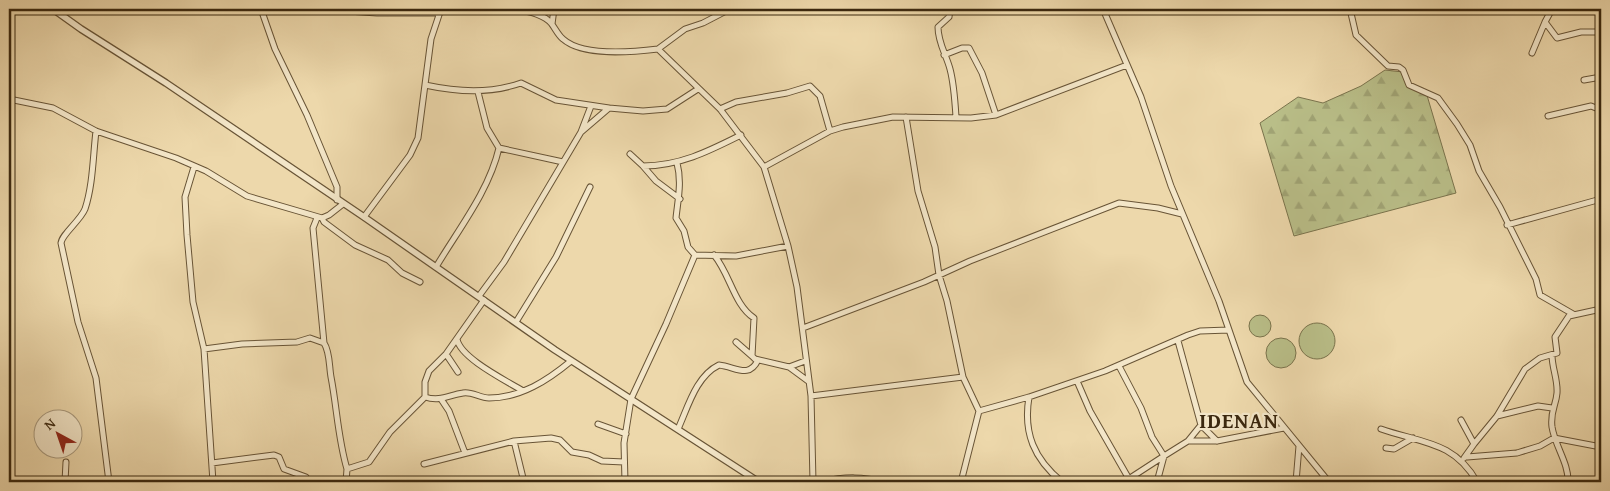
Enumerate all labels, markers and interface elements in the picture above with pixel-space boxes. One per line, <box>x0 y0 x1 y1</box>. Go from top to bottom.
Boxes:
district label: IDENAN <box>1199 405 1279 436</box>
north arrow <box>32 408 82 458</box>
text: N <box>40 413 60 435</box>

